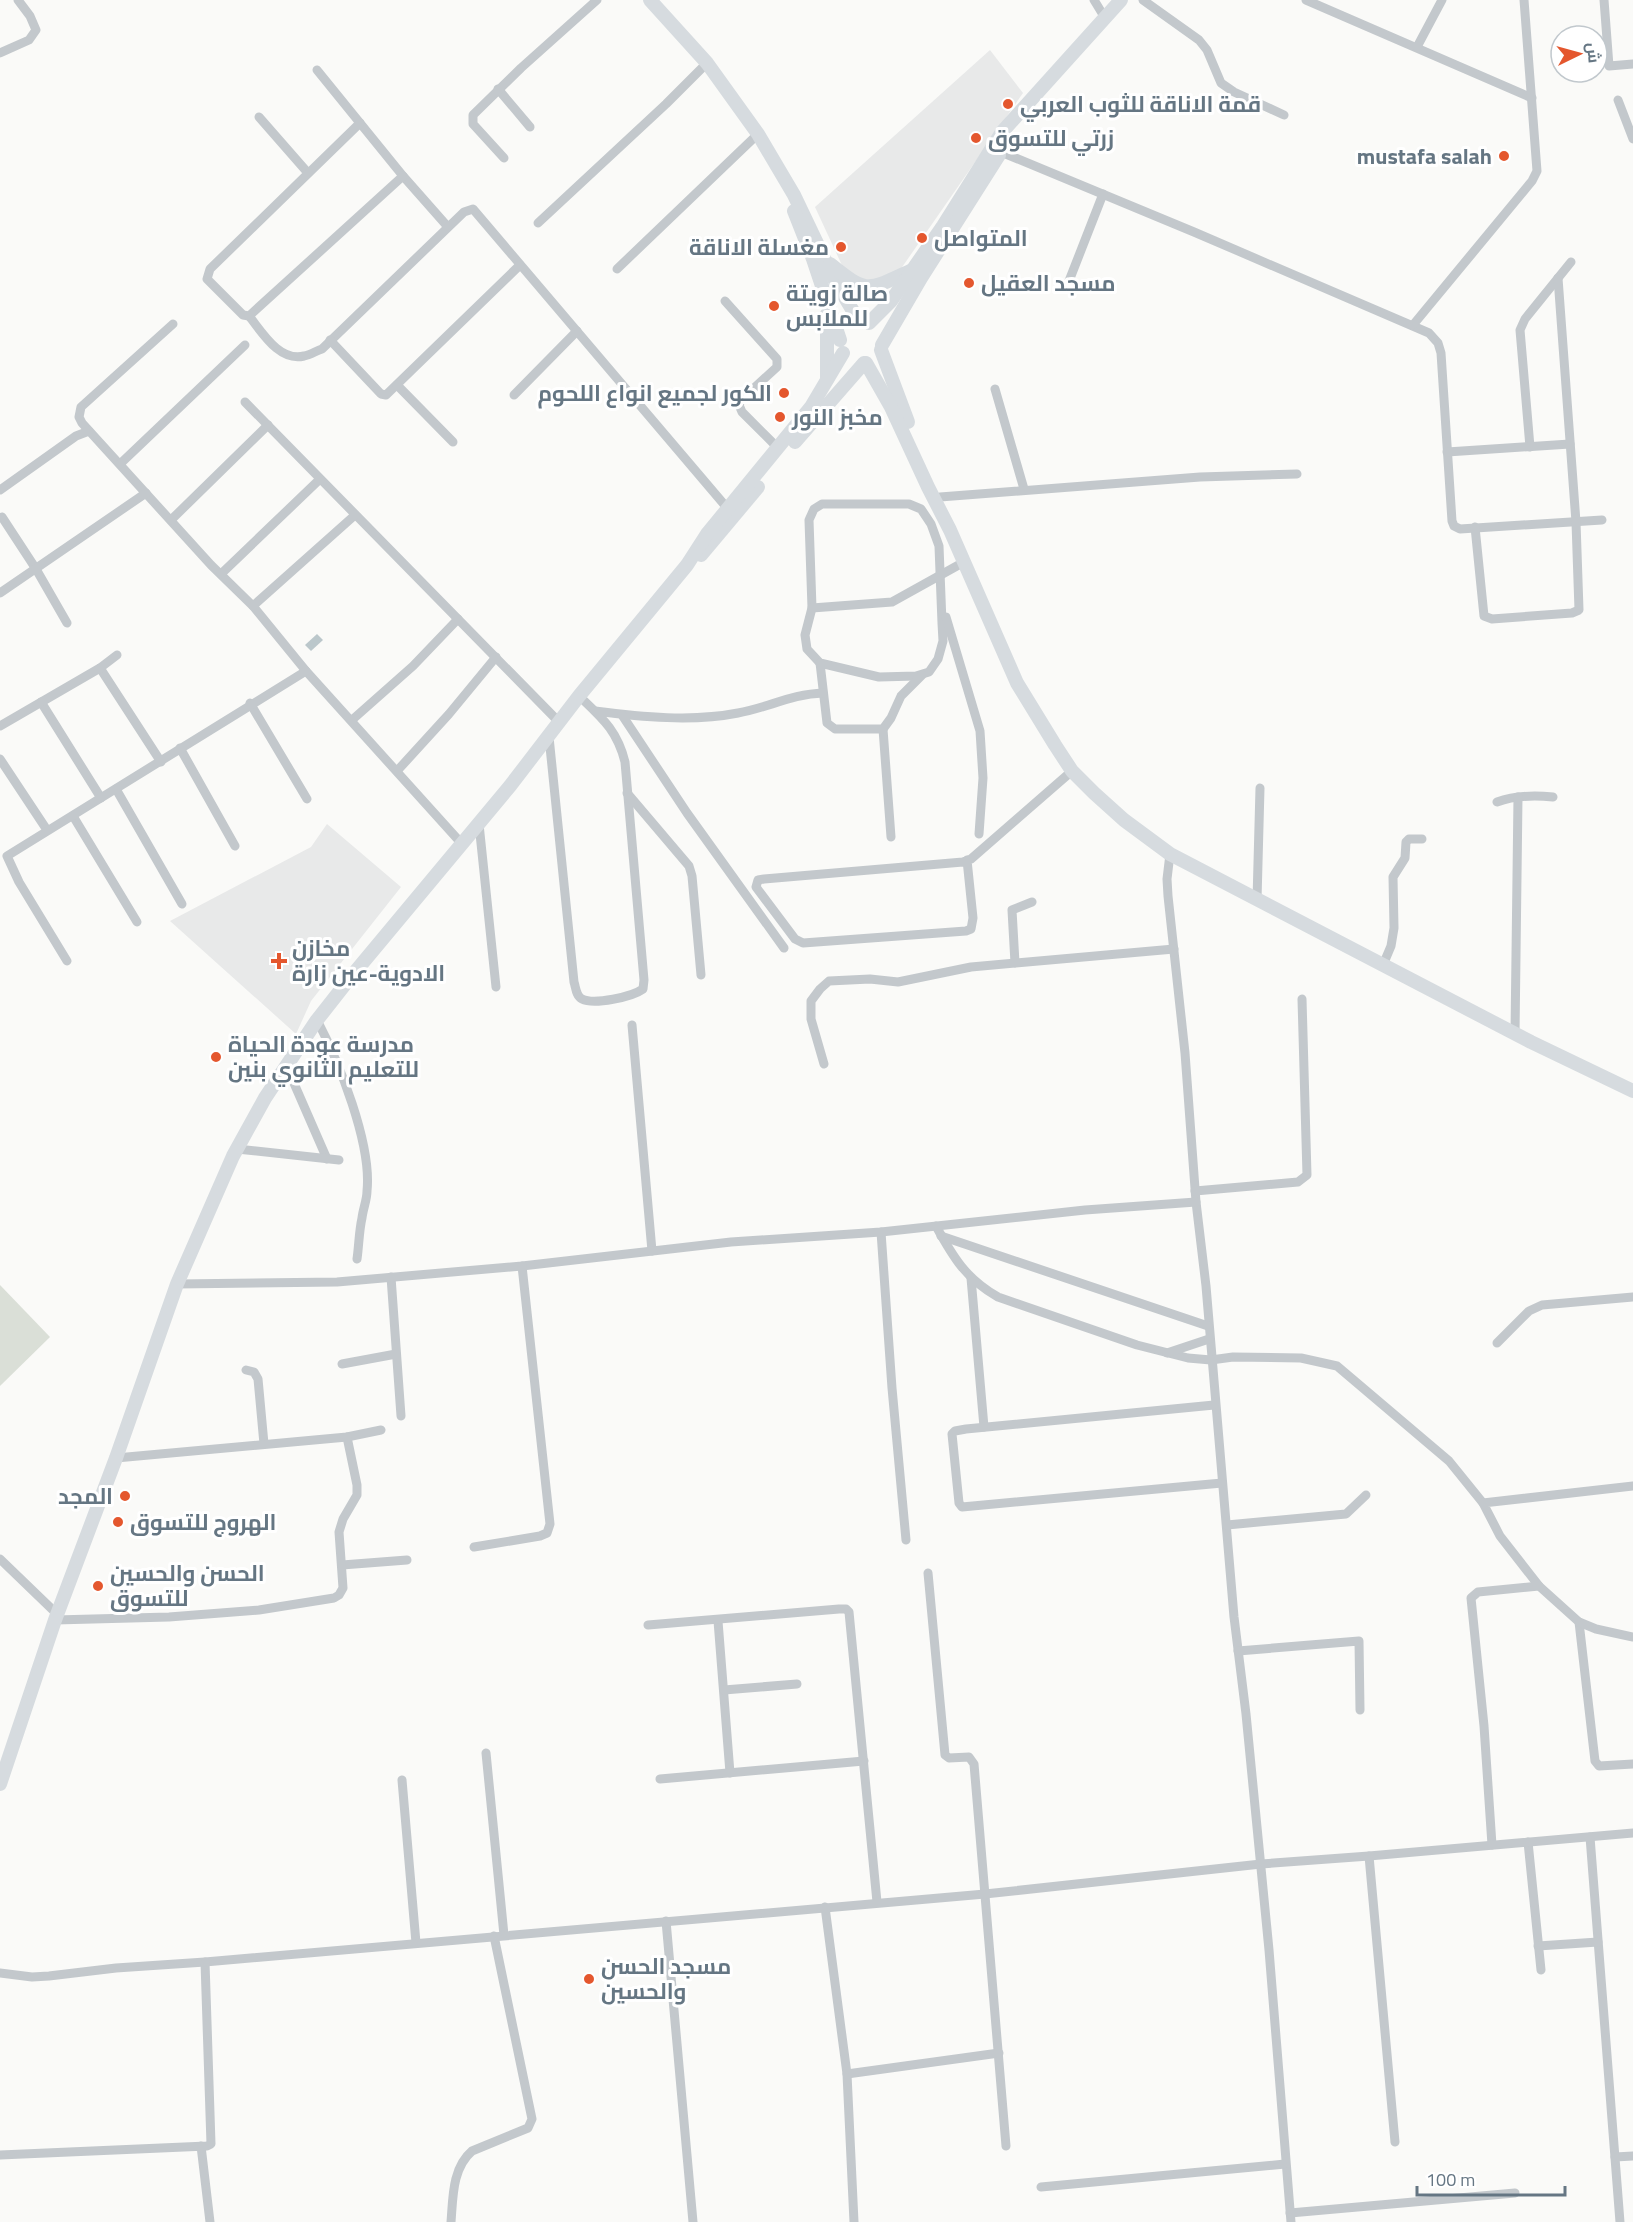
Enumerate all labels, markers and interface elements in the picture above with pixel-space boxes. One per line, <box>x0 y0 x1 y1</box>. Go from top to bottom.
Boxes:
north arrow <box>1549 24 1609 84</box>
text: ش <box>1581 41 1607 64</box>
place label: قمة الاناقة للثوب العربي <box>1020 87 1261 122</box>
marker: قمة الاناقة للثوب العربي <box>1001 97 1015 111</box>
place label: زرتي للتسوق <box>988 121 1114 156</box>
marker: زرتي للتسوق <box>969 131 983 145</box>
place label: mustafa salah <box>1357 139 1492 173</box>
marker: mustafa salah <box>1497 149 1511 163</box>
place label: المتواصل <box>934 221 1028 255</box>
place label: مغسلة الاناقة <box>689 230 829 264</box>
marker: المتواصل <box>915 231 929 245</box>
marker: مغسلة الاناقة <box>834 240 848 254</box>
place label: مسجد العقيل <box>981 266 1116 300</box>
place label: صالة زويتة للملابس <box>786 276 888 335</box>
marker: مسجد العقيل <box>962 276 976 290</box>
marker: صالة زويتة للملابس <box>767 299 781 313</box>
place label: الكور لجميع انواع اللحوم <box>537 376 772 410</box>
marker: الكور لجميع انواع اللحوم <box>777 386 791 400</box>
place label: مخبز النور <box>791 400 883 434</box>
marker: مخبز النور <box>773 410 787 424</box>
place label: مخازن الادوية-عين زارة <box>292 931 445 990</box>
marker: مخازن الادوية-عين زارة <box>270 952 288 970</box>
place label: مدرسة عودة الحياة للتعليم الثانوي بنين <box>228 1027 419 1087</box>
marker: مدرسة عودة الحياة للتعليم الثانوي بنين <box>209 1050 223 1064</box>
place label: المجد <box>58 1479 113 1513</box>
marker: المجد <box>118 1489 132 1503</box>
place label: الهروج للتسوق <box>130 1505 276 1539</box>
marker: الهروج للتسوق <box>111 1515 125 1529</box>
place label: الحسن والحسين للتسوق <box>110 1556 265 1615</box>
marker: الحسن والحسين للتسوق <box>91 1579 105 1593</box>
place label: مسجد الحسن والحسين <box>601 1949 731 2008</box>
marker: مسجد الحسن والحسين <box>582 1972 596 1986</box>
scale bar <box>1417 2159 1566 2197</box>
text: 100 m <box>1426 2166 1475 2193</box>

